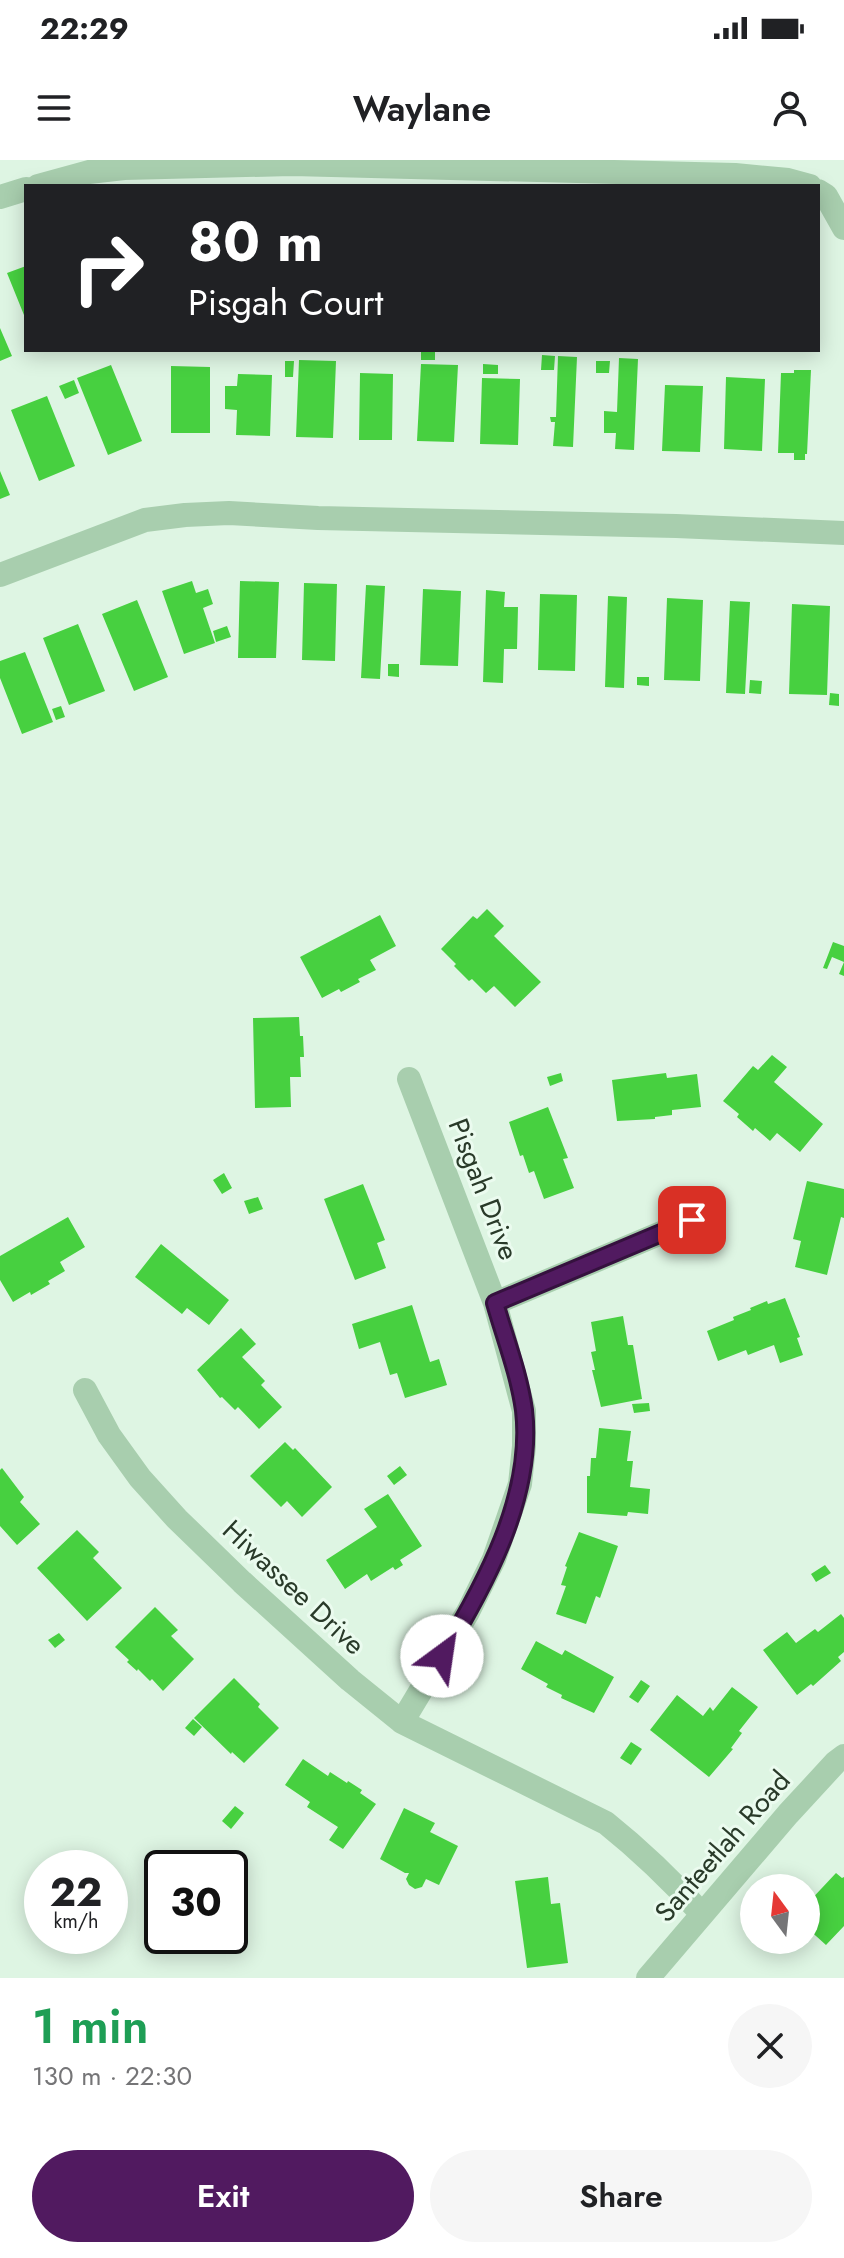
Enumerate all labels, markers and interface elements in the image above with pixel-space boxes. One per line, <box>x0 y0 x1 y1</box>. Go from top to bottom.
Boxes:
text: 22:29 <box>40 7 129 50</box>
text: Waylane <box>353 82 491 134</box>
icon: menu <box>32 86 76 130</box>
icon: person <box>768 86 812 130</box>
text: 80 m <box>188 201 323 282</box>
icon: right <box>56 216 160 320</box>
text: Pisgah Court <box>188 276 383 328</box>
street label: Pisgah Drive <box>438 1112 529 1266</box>
pin <box>658 1186 726 1254</box>
icon: arrive <box>670 1198 714 1242</box>
street label: Hiwassee Drive <box>213 1510 374 1664</box>
position arrow <box>400 1614 484 1698</box>
street label: Santeetlah Road <box>645 1761 800 1931</box>
speed limit sign: 30 <box>144 1850 248 1954</box>
text: 22 <box>50 1863 102 1921</box>
north arrow <box>740 1874 820 1954</box>
map controls <box>740 1874 820 1954</box>
text: km/h <box>53 1907 99 1936</box>
text: 1 min <box>32 1992 149 2061</box>
button: close <box>728 2004 812 2088</box>
text: 130 m · 22:30 <box>32 2057 192 2095</box>
button: Exit <box>32 2150 414 2242</box>
button: Share <box>430 2150 812 2242</box>

